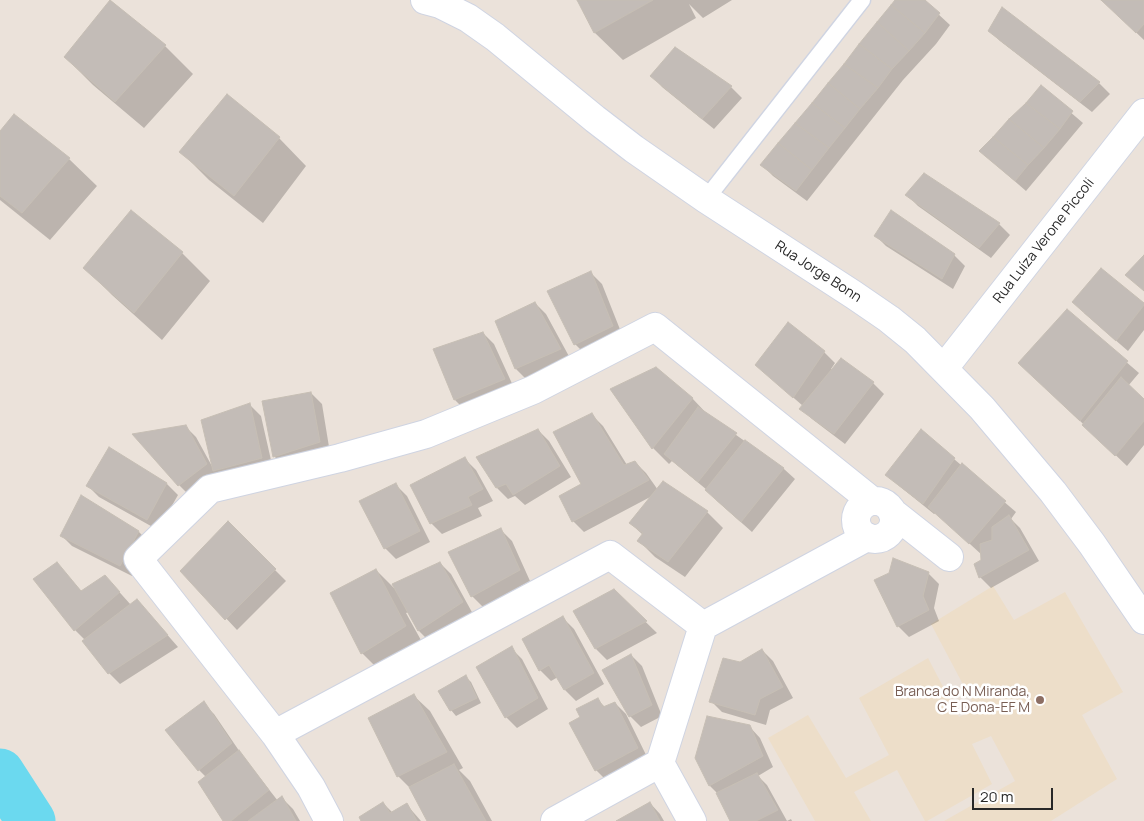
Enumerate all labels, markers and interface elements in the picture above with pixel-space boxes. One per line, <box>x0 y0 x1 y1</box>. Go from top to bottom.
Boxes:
street label: Rua Luíza Verone Piccoli <box>990 175 1098 307</box>
street label: Rua Jorge Bonn <box>771 238 865 306</box>
place label: Branca do N Miranda, C E Dona-EF M <box>895 684 1030 716</box>
marker: Branca do N Miranda, C E Dona-EF M <box>1034 694 1046 706</box>
scale bar <box>974 778 1055 810</box>
text: 20 m <box>980 786 1013 807</box>

